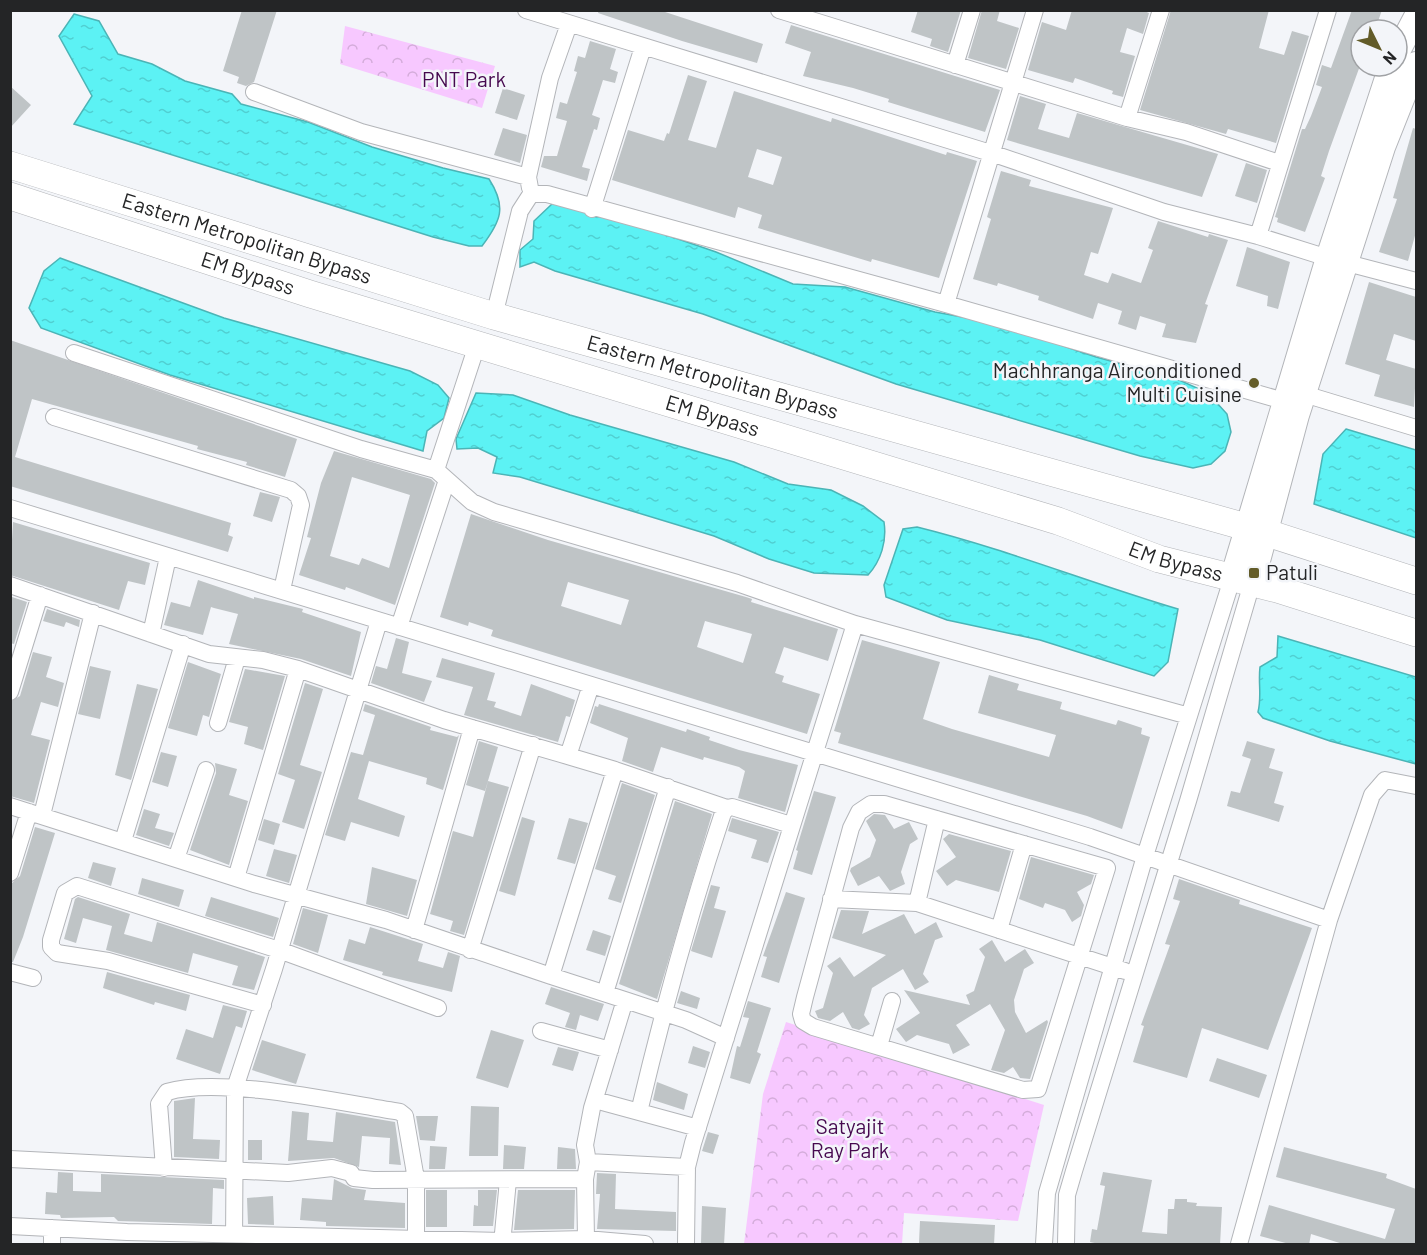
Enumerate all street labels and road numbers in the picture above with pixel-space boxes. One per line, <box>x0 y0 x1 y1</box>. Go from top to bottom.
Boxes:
street label: Eastern Metropolitan Bypass <box>119 187 375 288</box>
street label: EM Bypass <box>198 245 298 299</box>
street label: Eastern Metropolitan Bypass <box>584 329 841 423</box>
street label: EM Bypass <box>663 389 763 441</box>
street label: EM Bypass <box>1126 535 1226 586</box>

